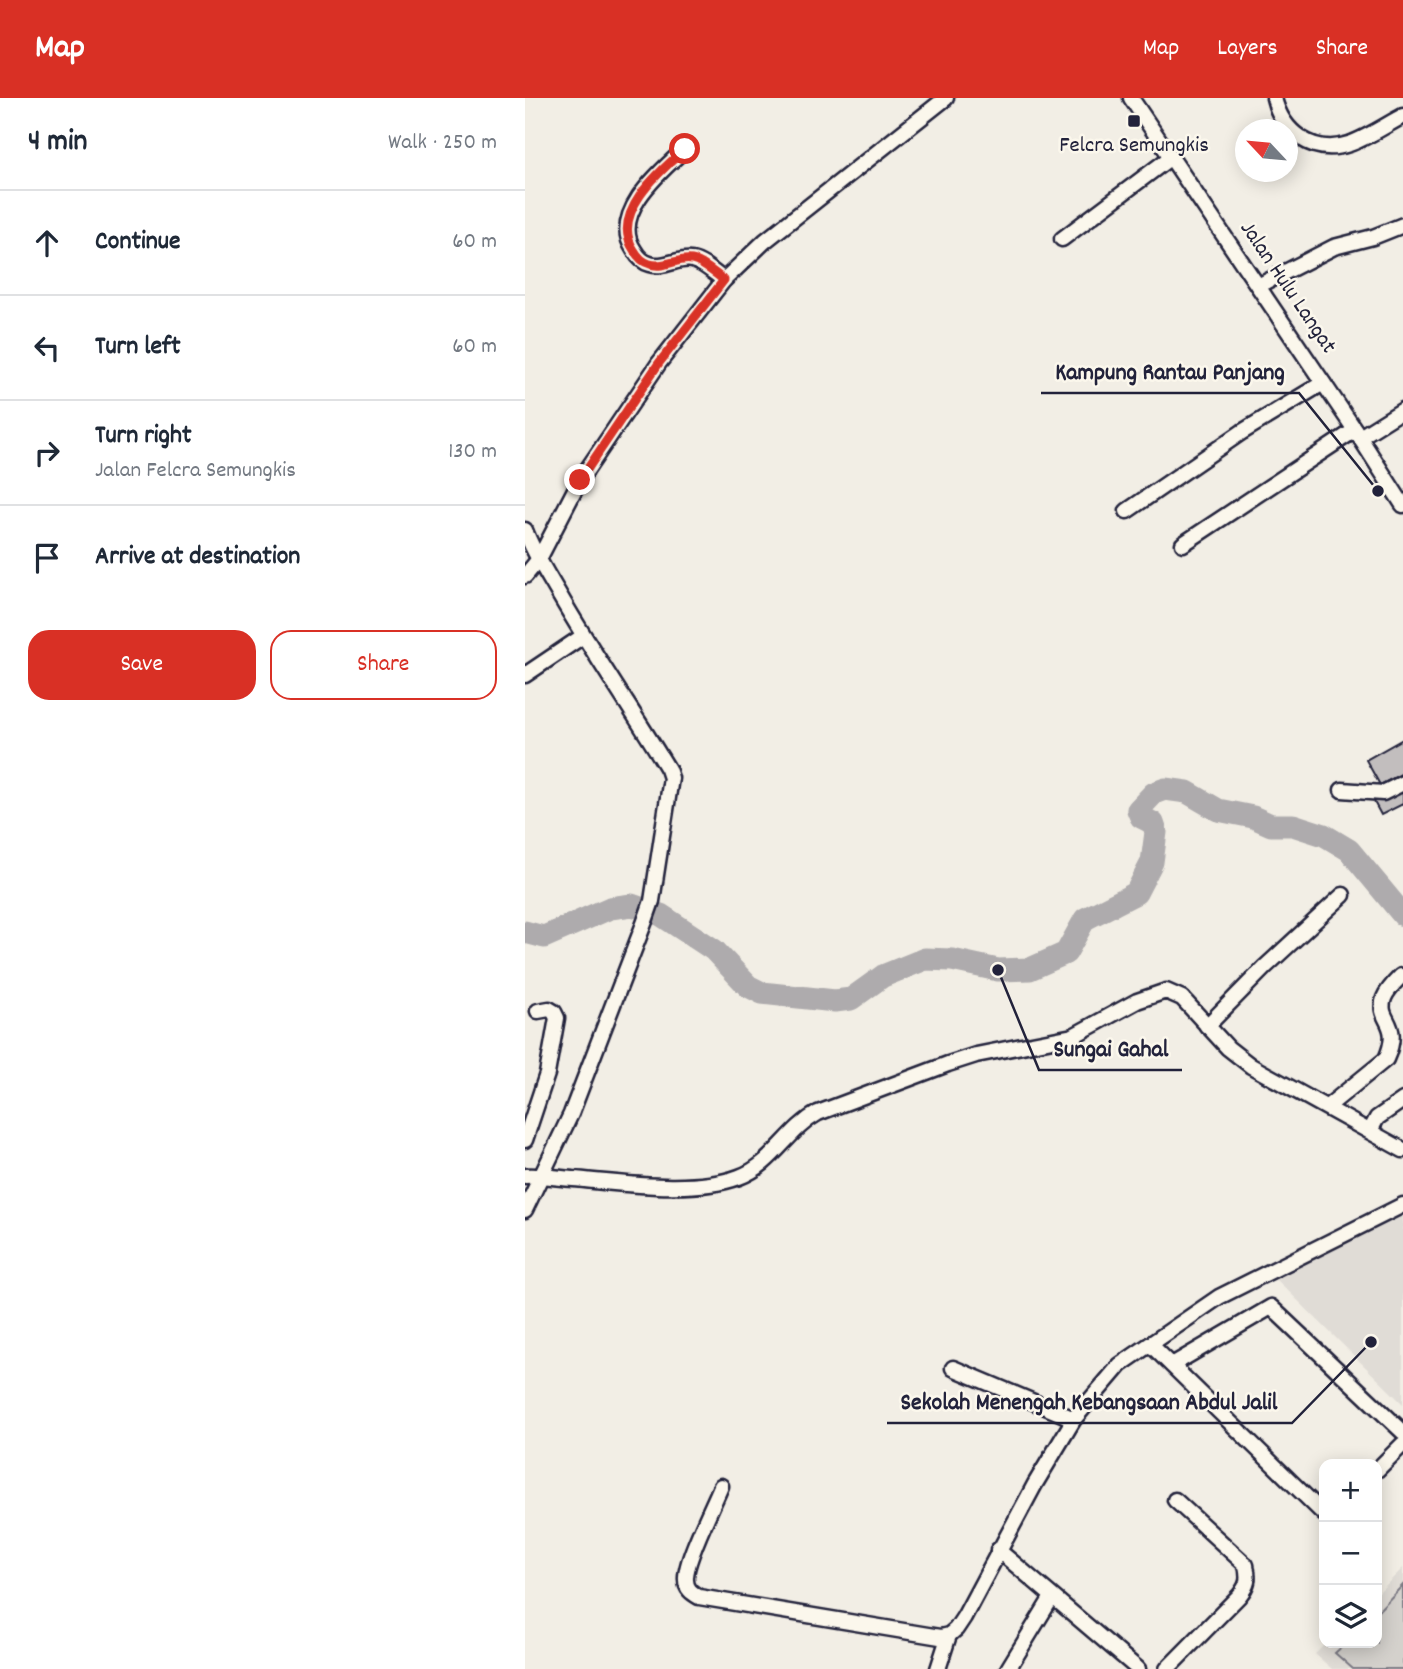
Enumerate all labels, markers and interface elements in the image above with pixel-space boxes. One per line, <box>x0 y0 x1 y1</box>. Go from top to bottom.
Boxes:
text: Map <box>35 26 85 73</box>
text: Map <box>1143 32 1179 66</box>
text: Layers <box>1217 32 1278 66</box>
text: Share <box>1316 32 1368 66</box>
marker: Felcra Semungkis <box>1126 113 1142 129</box>
north arrow <box>1235 119 1298 182</box>
text: 4 min <box>28 122 87 165</box>
text: Walk · 250 m <box>388 127 497 160</box>
place label: Felcra Semungkis <box>1059 130 1209 163</box>
route start <box>669 133 700 164</box>
street label: Jalan Hulu Langat <box>1230 215 1344 361</box>
icon: ahead <box>28 224 66 262</box>
text: Continue <box>95 224 180 261</box>
text: 60 m <box>452 226 497 259</box>
icon: left <box>28 329 66 367</box>
text: Turn left <box>95 329 181 366</box>
text: 60 m <box>452 331 497 364</box>
callout: Kampung Rantau Panjang <box>1041 348 1299 393</box>
text: Kampung Rantau Panjang <box>1055 357 1285 391</box>
text: Turn right <box>95 418 192 455</box>
icon: right <box>28 434 66 472</box>
text: 130 m <box>448 436 497 469</box>
text: Jalan Felcra Semungkis <box>95 455 296 488</box>
route end <box>564 464 595 495</box>
icon: arrive <box>28 539 66 577</box>
text: Arrive at destination <box>95 539 300 576</box>
button: Save <box>28 630 256 700</box>
button: Share <box>270 630 497 700</box>
callout: Sungai Gahal <box>1039 1025 1182 1070</box>
text: Sungai Gahal <box>1053 1034 1169 1068</box>
callout: Sekolah Menengah Kebangsaan Abdul Jalil <box>887 1378 1292 1423</box>
text: Sekolah Menengah Kebangsaan Abdul Jalil <box>901 1387 1278 1421</box>
map controls <box>1319 1459 1382 1648</box>
button: + <box>1319 1459 1382 1522</box>
button: − <box>1319 1522 1382 1585</box>
button: layers <box>1319 1585 1382 1648</box>

